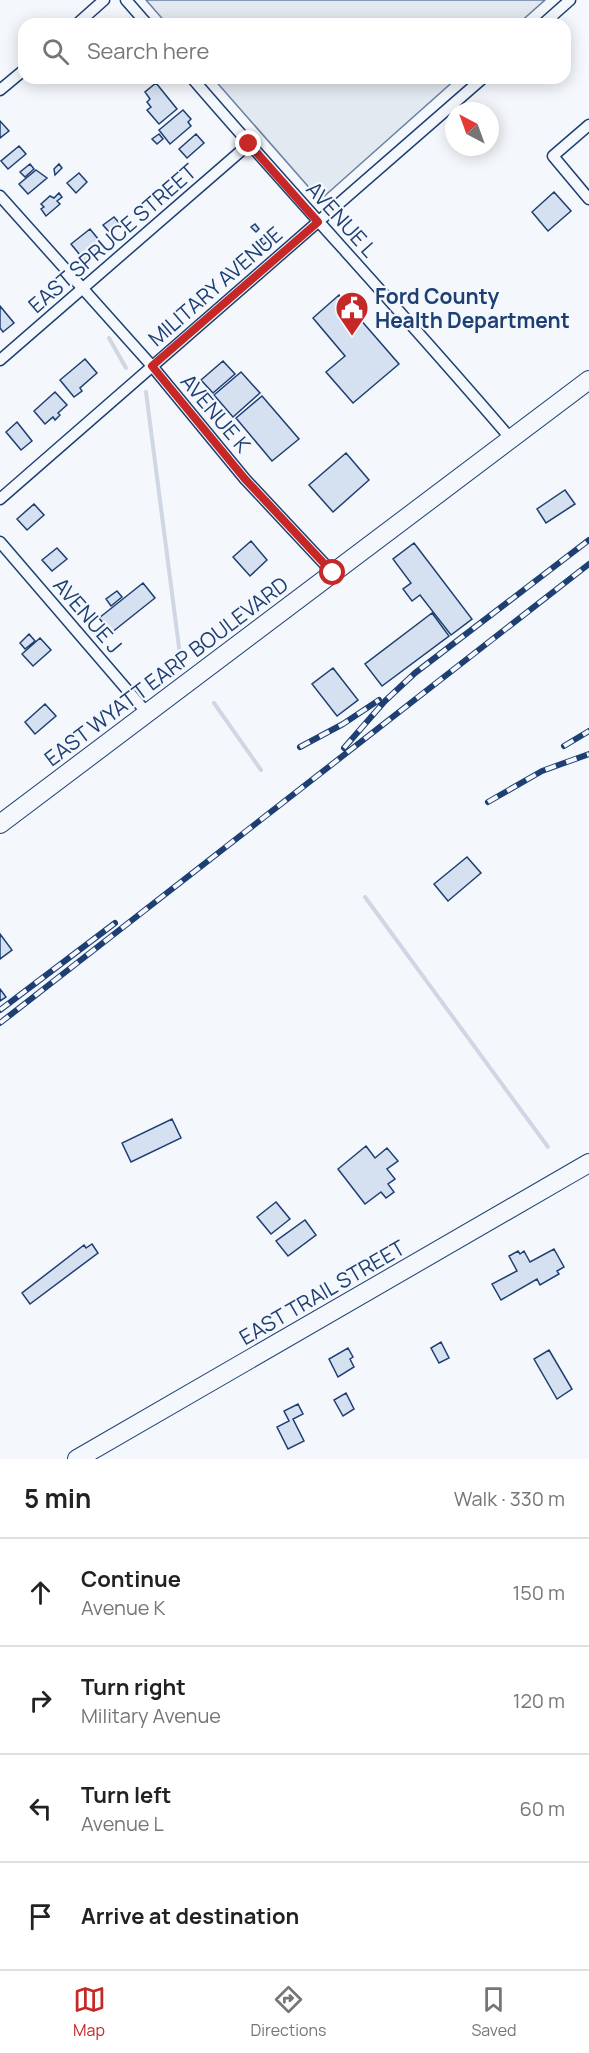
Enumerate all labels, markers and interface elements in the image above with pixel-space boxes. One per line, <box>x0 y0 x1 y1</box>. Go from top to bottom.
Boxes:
search box <box>18 18 571 84</box>
icon: search <box>39 35 72 68</box>
text: Search here <box>87 36 209 66</box>
north arrow <box>445 102 499 156</box>
route end <box>235 130 261 156</box>
street label: EAST SPRUCE STREET <box>22 157 202 319</box>
street label: AVENUE L <box>301 175 384 263</box>
street label: MILITARY AVENUE <box>142 220 288 352</box>
place label: Ford County Health Department <box>375 282 570 334</box>
public building icon: Ford County Health Department <box>334 290 370 337</box>
street label: AVENUE K <box>175 368 257 458</box>
route start <box>319 559 345 585</box>
street label: EAST WYATT EARP BOULEVARD <box>38 570 294 772</box>
street label: AVENUE J <box>47 571 129 659</box>
street label: EAST TRAIL STREET <box>234 1233 410 1351</box>
text: 5 min <box>24 1480 91 1516</box>
text: Walk · 330 m <box>454 1485 565 1512</box>
text: Continue <box>81 1564 181 1594</box>
icon: ahead <box>24 1576 57 1609</box>
text: 150 m <box>512 1579 565 1606</box>
text: Avenue K <box>81 1594 165 1621</box>
text: Turn right <box>81 1672 186 1702</box>
icon: right <box>24 1684 57 1717</box>
text: 120 m <box>513 1687 565 1714</box>
text: Military Avenue <box>81 1702 221 1729</box>
text: Turn left <box>81 1780 171 1810</box>
icon: left <box>24 1792 57 1825</box>
text: 60 m <box>519 1795 565 1822</box>
text: Avenue L <box>81 1810 164 1837</box>
icon: arrive <box>24 1900 57 1933</box>
text: Arrive at destination <box>81 1901 299 1931</box>
tab: Map <box>73 1983 106 2041</box>
tab: Directions <box>251 1983 326 2041</box>
tab: Saved <box>471 1983 516 2041</box>

